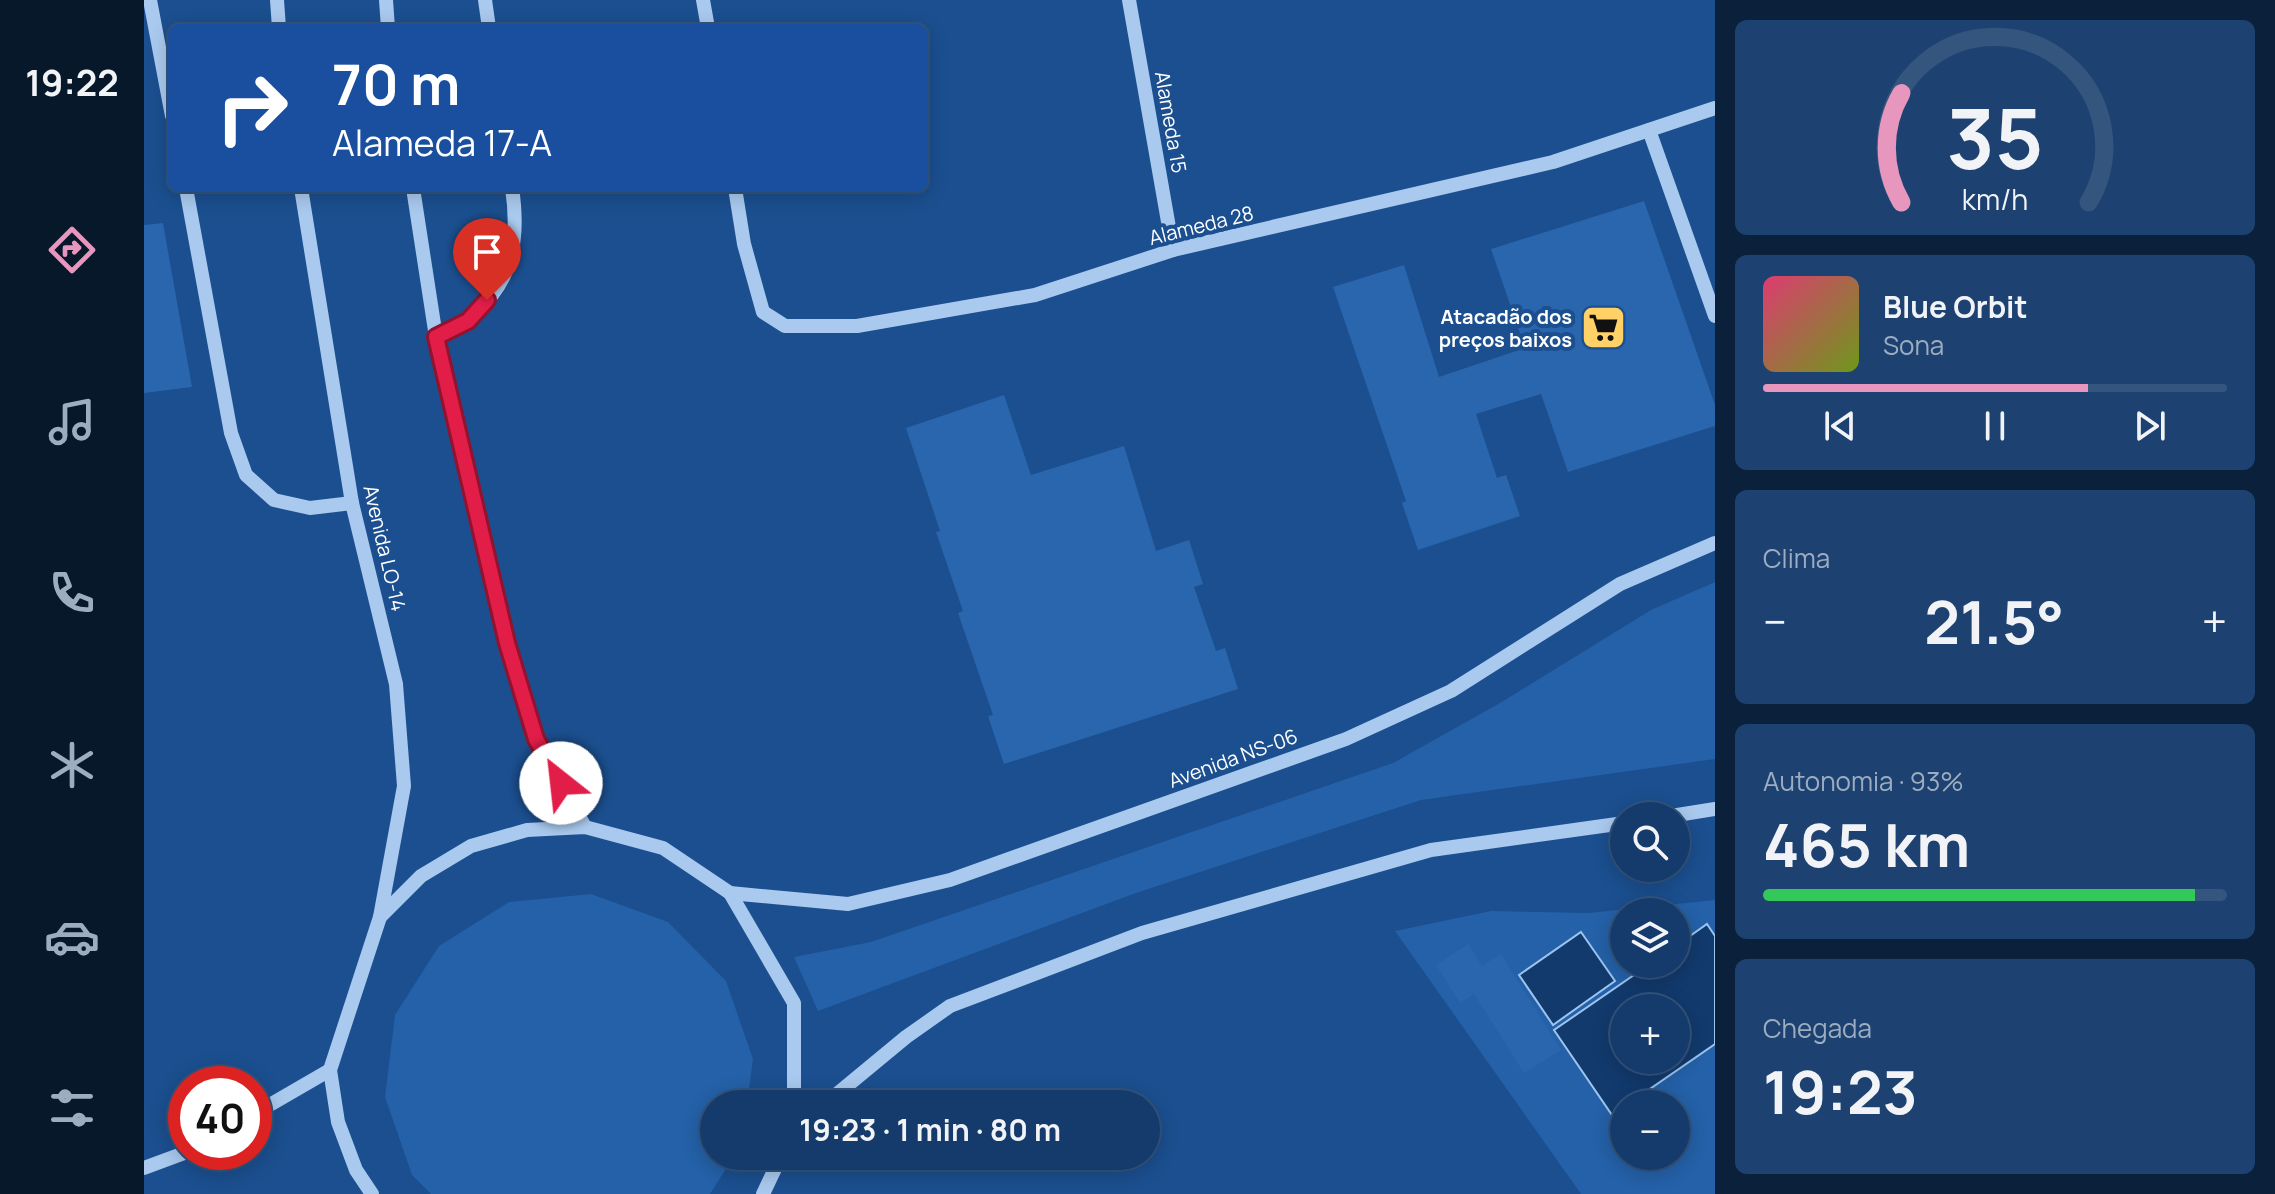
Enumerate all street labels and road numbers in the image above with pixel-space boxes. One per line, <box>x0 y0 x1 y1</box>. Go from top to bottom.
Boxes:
street label: Alameda 15 <box>1149 69 1193 175</box>
street label: Alameda 28 <box>1146 199 1256 251</box>
street label: Avenida LO-14 <box>357 482 413 614</box>
street label: Avenida NS-06 <box>1165 722 1301 794</box>

